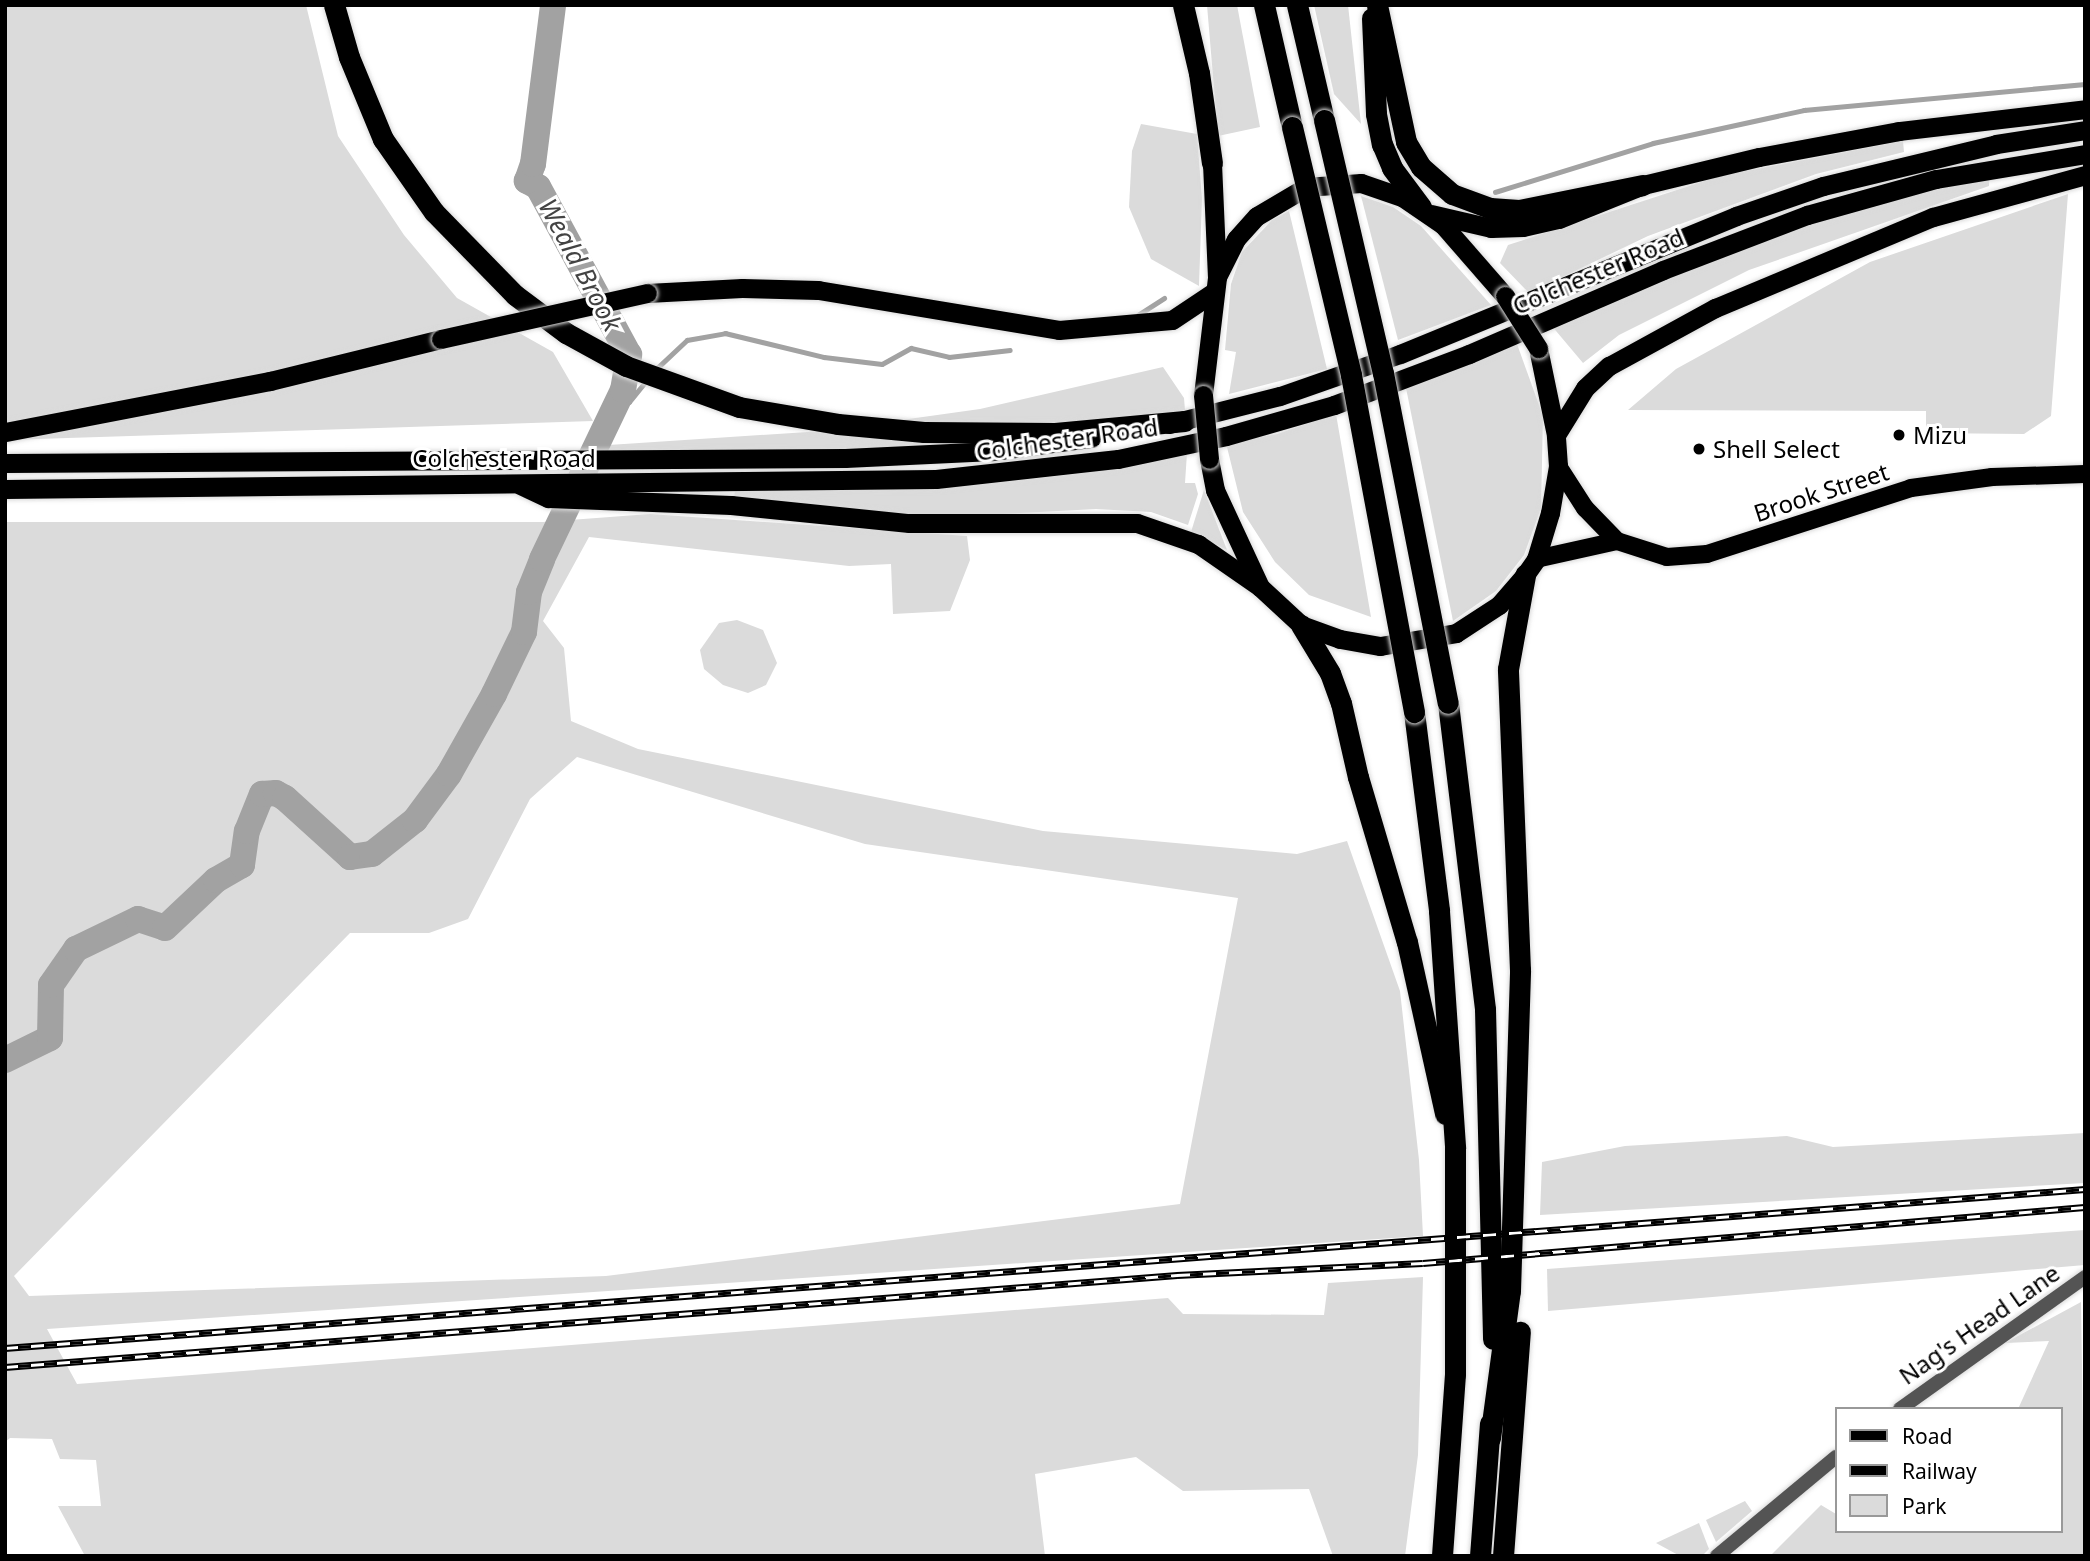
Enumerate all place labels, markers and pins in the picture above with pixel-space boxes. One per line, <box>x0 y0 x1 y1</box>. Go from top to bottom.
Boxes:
place label: Mizu <box>1913 421 1967 449</box>
marker: Mizu <box>1891 427 1907 443</box>
place label: Shell Select <box>1713 435 1840 463</box>
marker: Shell Select <box>1691 441 1707 457</box>

